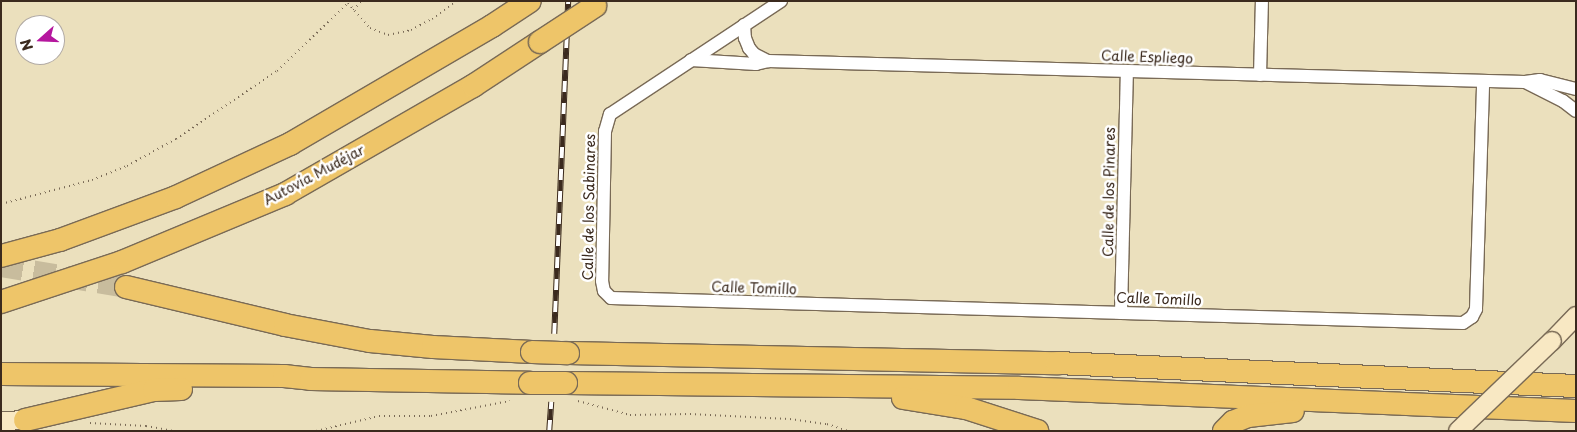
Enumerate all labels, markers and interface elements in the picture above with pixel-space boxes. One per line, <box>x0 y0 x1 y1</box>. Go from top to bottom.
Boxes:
north arrow <box>15 15 65 65</box>
text: N <box>15 36 38 54</box>
street label: Calle Espliego <box>1101 47 1193 67</box>
street label: Calle de los Pinares <box>1099 126 1119 258</box>
street label: Calle de los Sabinares <box>579 133 599 281</box>
street label: Autovía Mudéjar <box>261 141 367 209</box>
street label: Calle Tomillo <box>711 278 797 298</box>
street label: Calle Tomillo <box>1116 289 1202 309</box>

